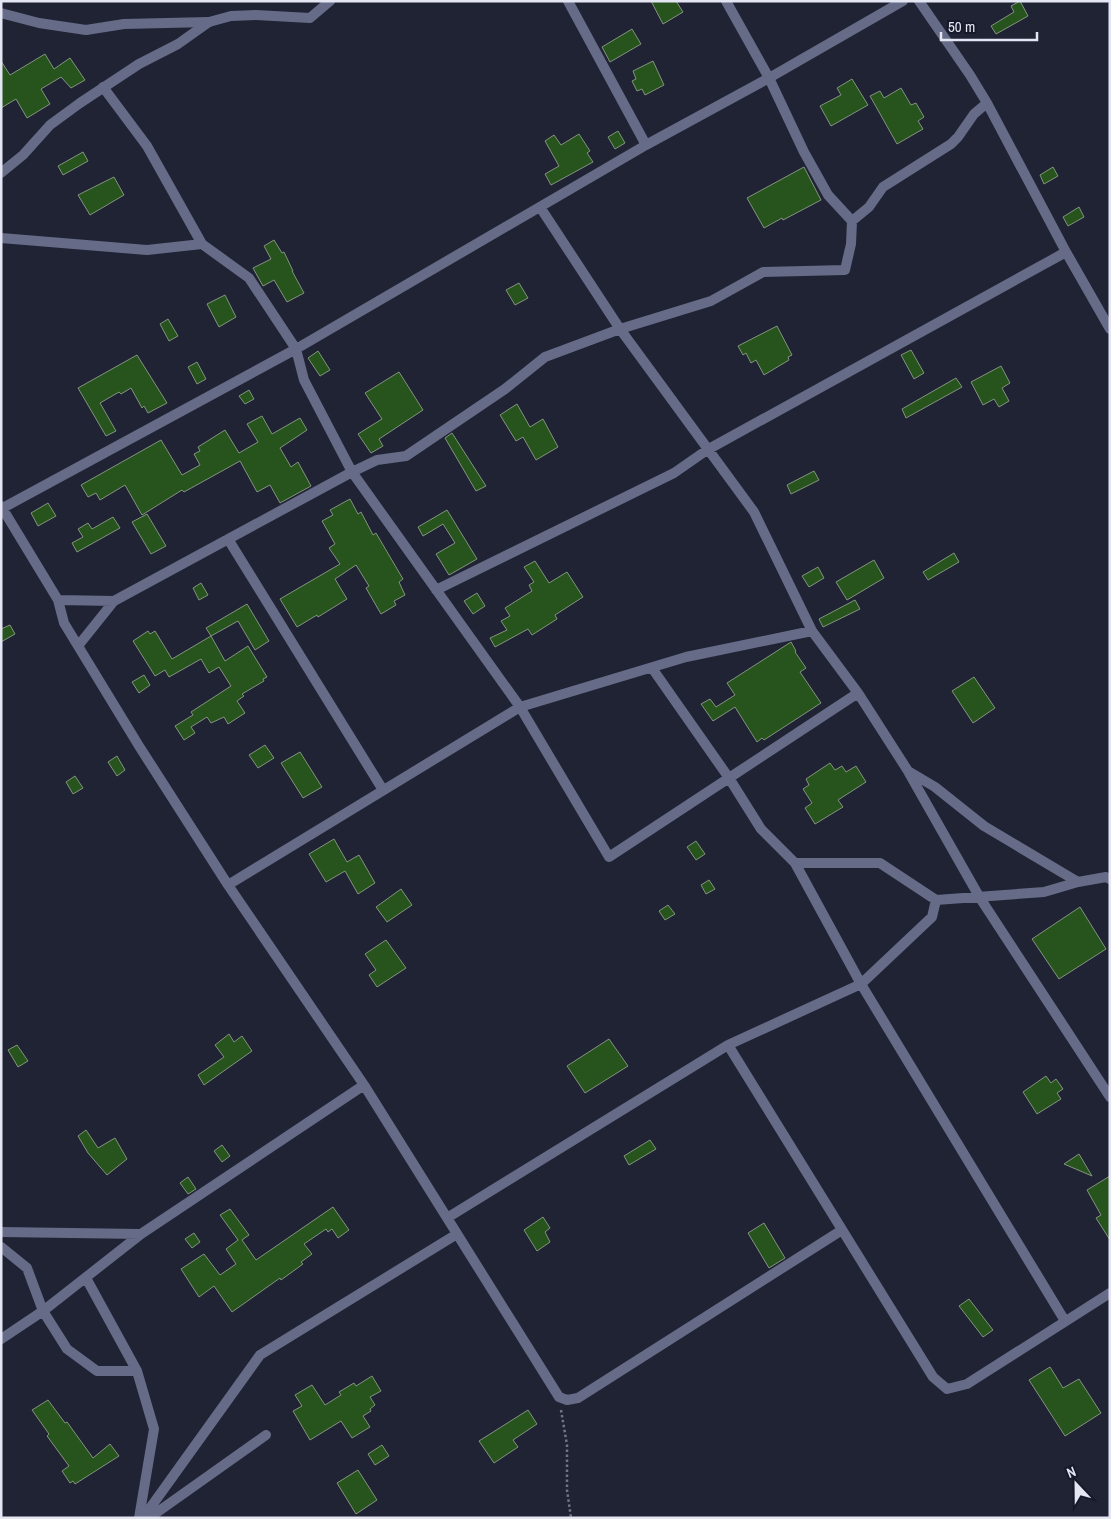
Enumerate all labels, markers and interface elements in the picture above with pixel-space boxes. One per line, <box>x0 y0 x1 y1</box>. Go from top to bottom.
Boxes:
scale bar <box>941 10 1037 42</box>
text: 50 m <box>948 16 975 37</box>
north arrow <box>1051 1459 1101 1509</box>
text: N <box>1064 1462 1078 1482</box>

